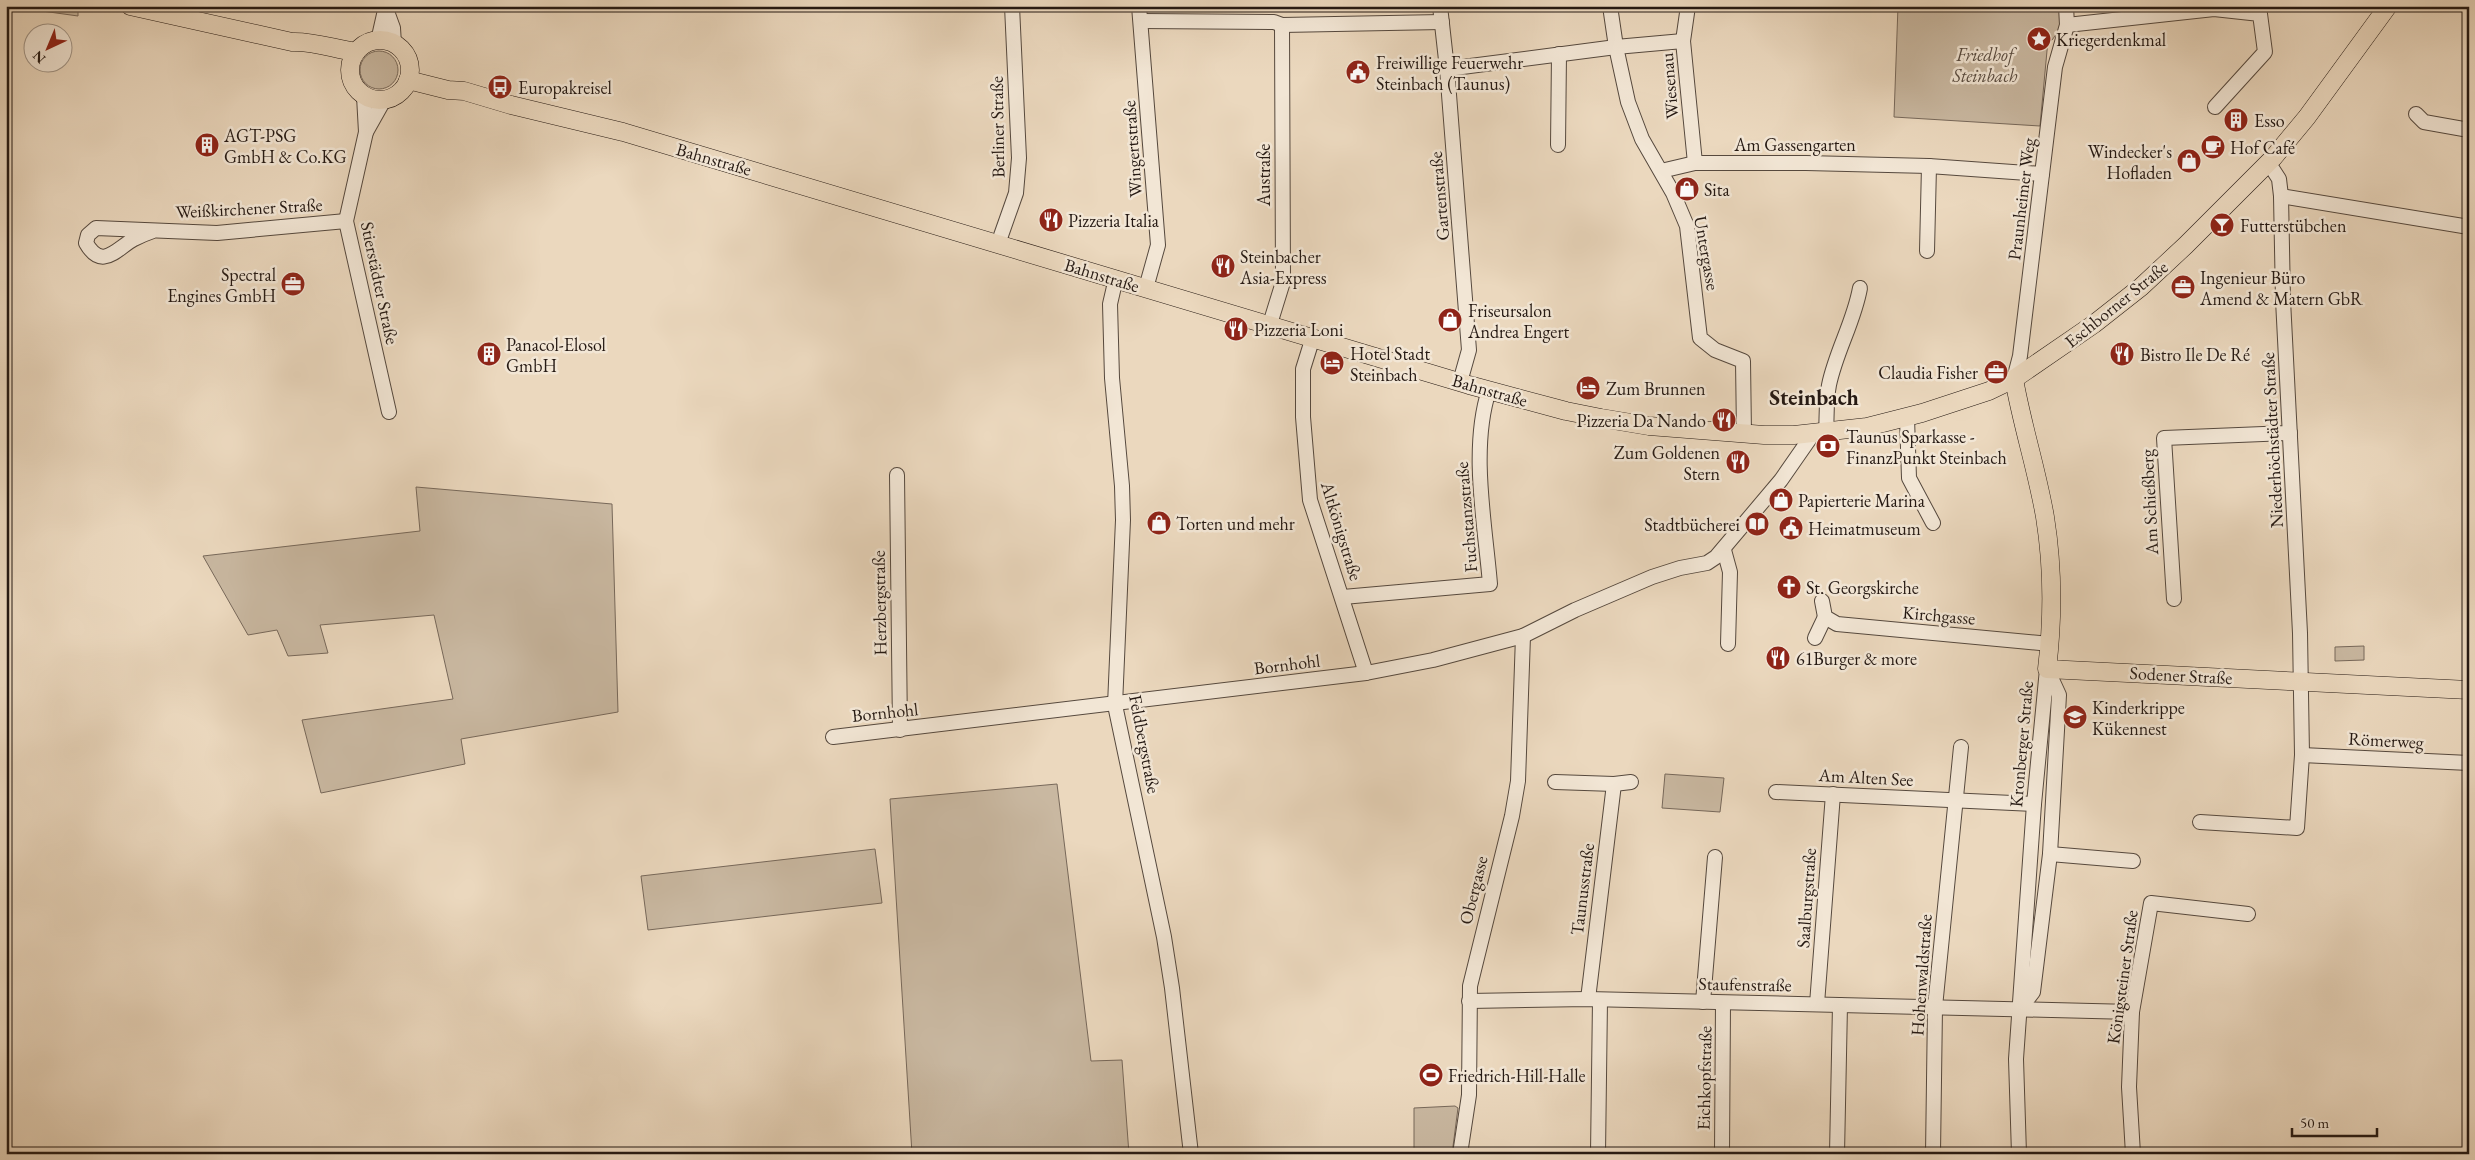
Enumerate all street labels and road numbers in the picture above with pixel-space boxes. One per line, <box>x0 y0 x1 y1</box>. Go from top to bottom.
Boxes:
street label: Wiesenau <box>1655 51 1683 120</box>
street label: Berliner Straße <box>985 76 1009 178</box>
street label: Wingertstraße <box>1117 100 1147 198</box>
street label: Am Gassengarten <box>1733 133 1856 156</box>
street label: Praunheimer Weg <box>2002 136 2040 261</box>
street label: Bahnstraße <box>674 137 754 181</box>
street label: Austraße <box>1252 144 1275 207</box>
street label: Gartenstraße <box>1424 151 1454 241</box>
street label: Weißkirchener Straße <box>175 193 323 223</box>
street label: Untergasse <box>1689 214 1725 292</box>
street label: Stierstädter Straße <box>356 220 404 346</box>
street label: Bahnstraße <box>1062 253 1142 297</box>
street label: Eschborner Straße <box>2060 255 2172 353</box>
street label: Niederhöchstädter Straße <box>2256 352 2288 528</box>
street label: Bahnstraße <box>1450 368 1530 412</box>
street label: Am Schießberg <box>2135 448 2163 556</box>
street label: Fuchstanzstraße <box>1450 461 1482 573</box>
street label: Altkönigstraße <box>1316 478 1368 583</box>
street label: Herzbergstraße <box>867 550 891 656</box>
street label: Kirchgasse <box>1902 600 1976 630</box>
street label: Bornhohl <box>1253 649 1321 679</box>
street label: Sodener Straße <box>2129 661 2233 689</box>
street label: Kronberger Straße <box>2004 680 2038 808</box>
street label: Feldbergstraße <box>1124 693 1166 795</box>
street label: Bornhohl <box>851 697 919 727</box>
street label: Römerweg <box>2348 727 2424 753</box>
street label: Am Alten See <box>1817 763 1914 791</box>
street label: Taunusstraße <box>1565 842 1599 936</box>
street label: Saalburgstraße <box>1791 847 1821 949</box>
street label: Obergasse <box>1453 853 1493 927</box>
street label: Königsteiner Straße <box>2101 908 2143 1046</box>
street label: Hohenwaldstraße <box>1905 913 1937 1037</box>
street label: Staufenstraße <box>1698 972 1792 996</box>
street label: Eichkopfstraße <box>1692 1026 1716 1130</box>

